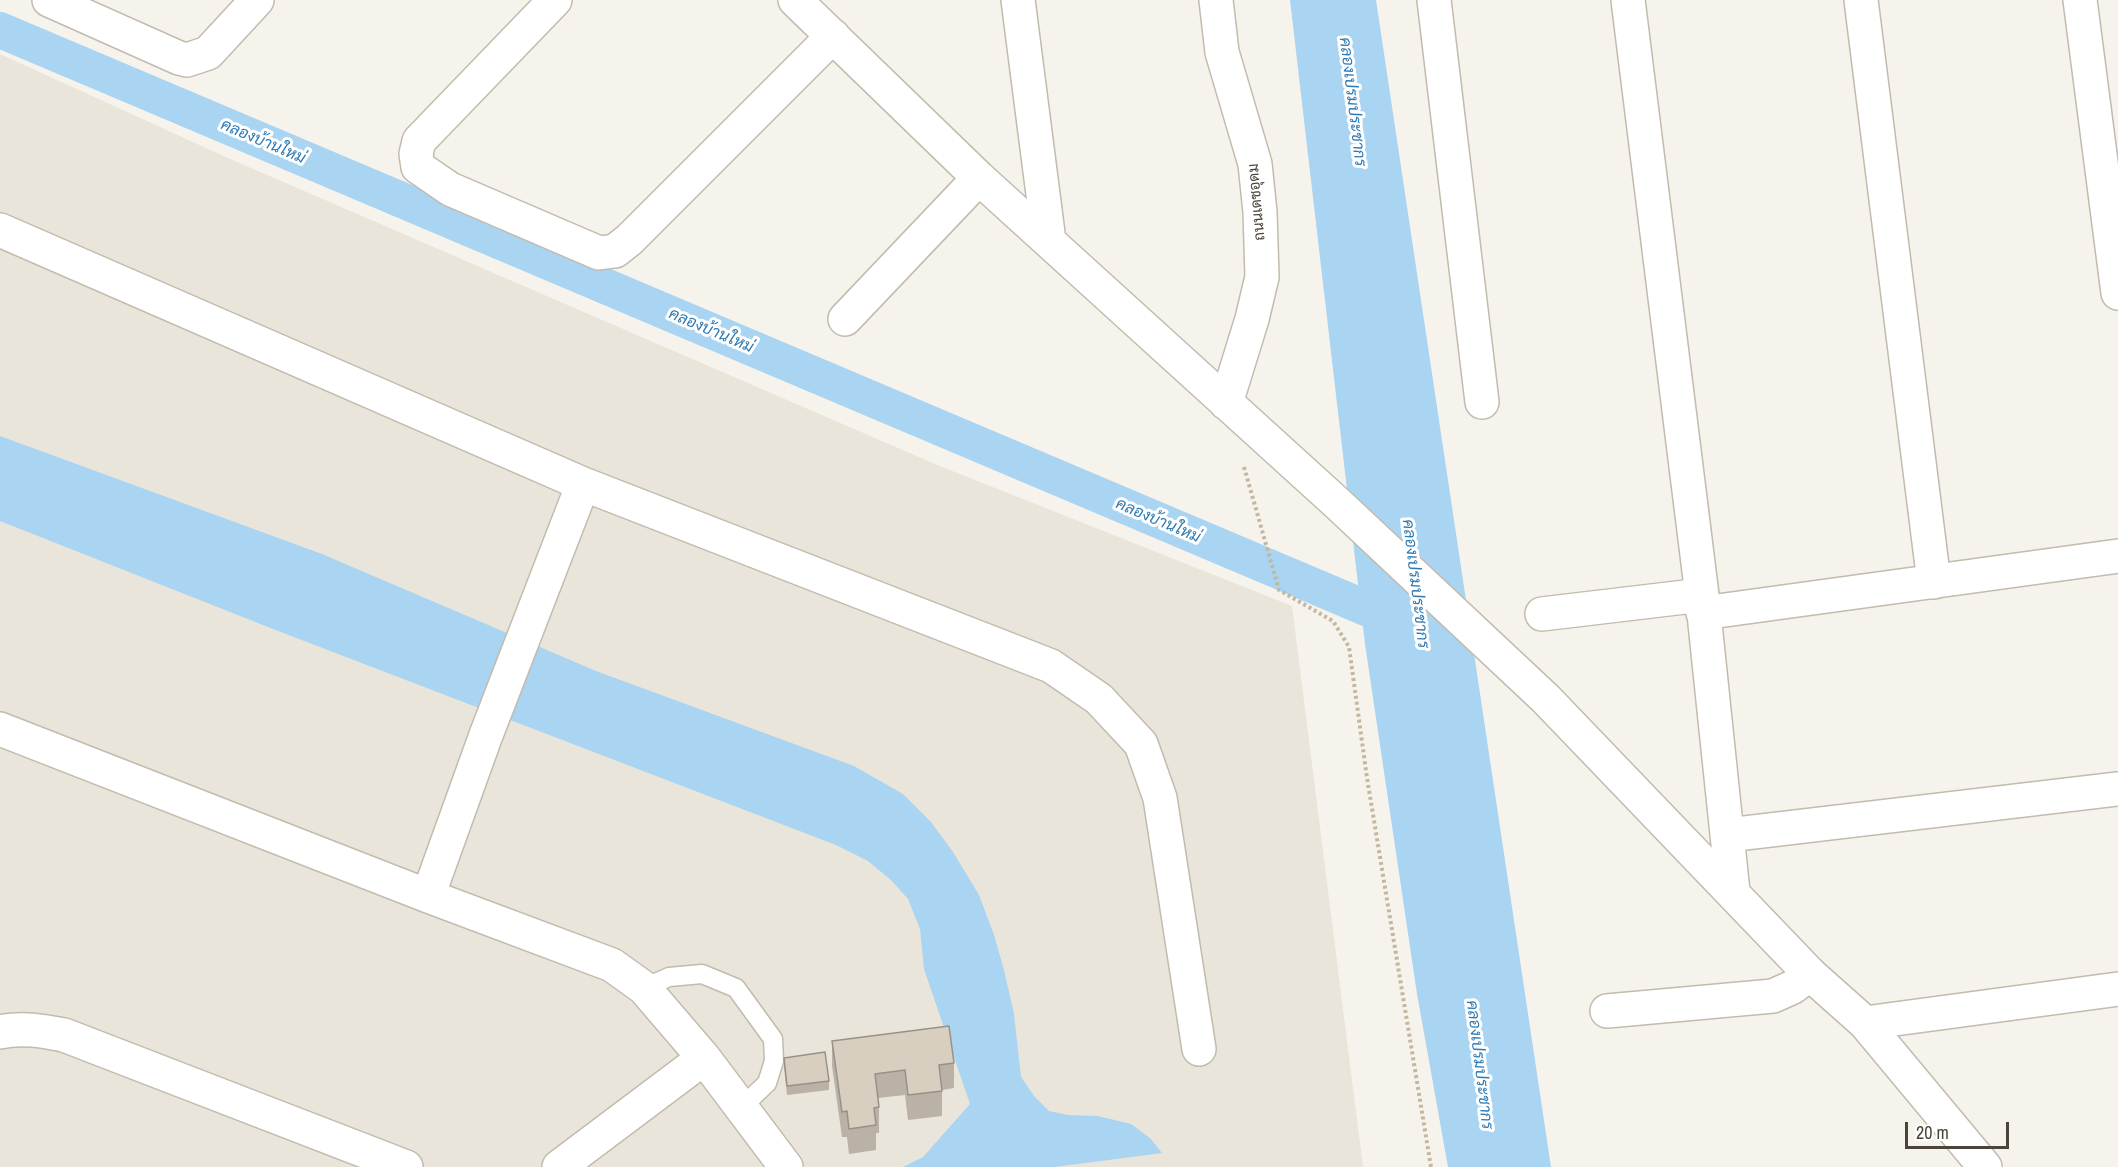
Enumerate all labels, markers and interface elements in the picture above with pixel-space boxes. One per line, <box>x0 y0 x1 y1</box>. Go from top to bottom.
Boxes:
water label: คลองเปรมประชากร <box>1335 36 1369 168</box>
water label: คลองบ้านใหม่ <box>218 116 308 168</box>
street label: ถนนเดชอุดม <box>1245 163 1269 241</box>
water label: คลองบ้านใหม่ <box>666 305 756 357</box>
water label: คลองบ้านใหม่ <box>1113 495 1203 547</box>
water label: คลองเปรมประชากร <box>1398 518 1432 650</box>
water label: คลองเปรมประชากร <box>1462 999 1496 1131</box>
scale bar <box>1908 1110 2012 1148</box>
text: 20 m <box>1916 1120 1949 1145</box>

